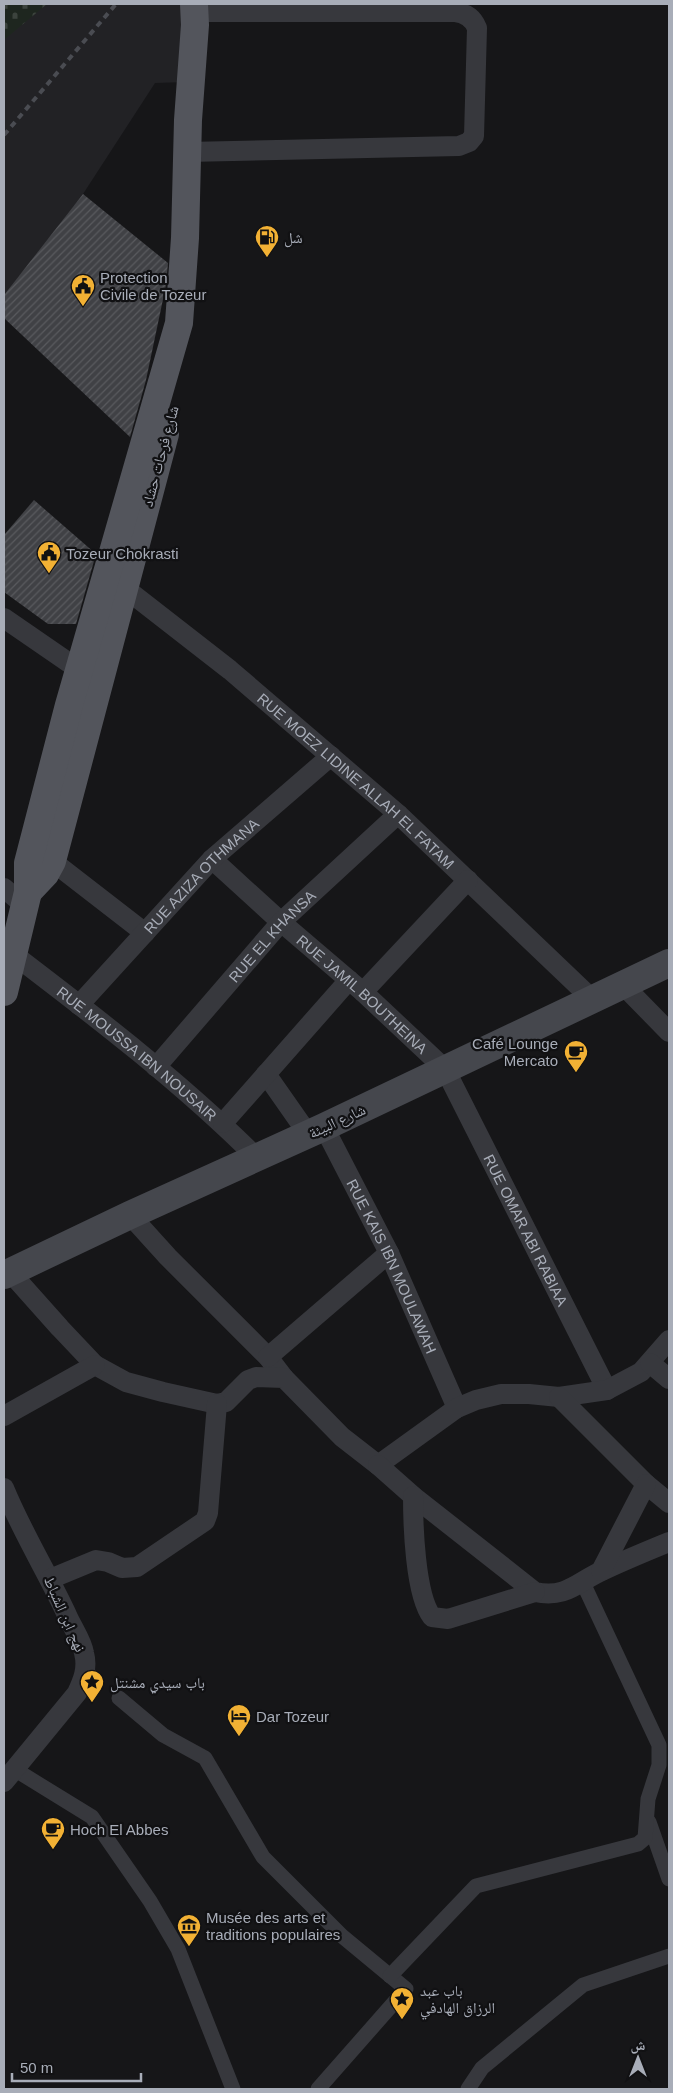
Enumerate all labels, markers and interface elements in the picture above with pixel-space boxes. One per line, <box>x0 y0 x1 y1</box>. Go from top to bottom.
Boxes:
fuel station icon: شل <box>254 224 280 258</box>
place label: شل <box>284 229 303 248</box>
place label: Protection Civile de Tozeur <box>100 269 206 303</box>
public building icon: Protection Civile de Tozeur <box>70 273 96 307</box>
street label: شارع فرحات حشاد <box>138 404 184 509</box>
public building icon: Tozeur Chokrasti <box>36 540 62 574</box>
place label: Tozeur Chokrasti <box>66 545 179 562</box>
street label: RUE MOEZ LIDINE ALLAH EL FATAM <box>254 689 458 872</box>
street label: RUE AZIZA OTHMANA <box>140 814 262 937</box>
street label: RUE EL KHANSA <box>225 886 319 985</box>
street label: RUE JAMIL BOUTHEINA <box>294 931 431 1057</box>
street label: RUE MOUSSA IBN NOUSAIR <box>54 983 221 1124</box>
place label: Café Lounge Mercato <box>472 1035 558 1069</box>
cafe icon: Café Lounge Mercato <box>563 1039 589 1073</box>
street label: شارع البيئة <box>306 1100 369 1143</box>
street label: RUE OMAR ABI RABIAA <box>481 1151 572 1309</box>
street label: RUE KAIS IBN MOULAWAH <box>344 1176 440 1356</box>
street label: نهج ابن الشباط <box>39 1574 89 1655</box>
place icon: باب سيدي مشنتل <box>79 1669 105 1703</box>
place label: باب سيدي مشنتل <box>110 1674 205 1694</box>
hotel icon: Dar Tozeur <box>226 1703 252 1737</box>
place label: Dar Tozeur <box>256 1708 329 1725</box>
cafe icon: Hoch El Abbes <box>40 1816 66 1850</box>
place label: Hoch El Abbes <box>70 1821 168 1838</box>
place label: Musée des arts et traditions populaires <box>206 1909 340 1943</box>
museum icon: Musée des arts et traditions populaires <box>176 1913 202 1947</box>
place label: باب عبد الرزاق الهادفي <box>420 1982 495 2019</box>
place icon: باب عبد الرزاق الهادفي <box>389 1986 415 2020</box>
north arrow <box>613 2033 663 2083</box>
text: ش <box>631 2037 646 2054</box>
scale bar <box>12 2050 141 2082</box>
text: 50 m <box>20 2059 53 2076</box>

